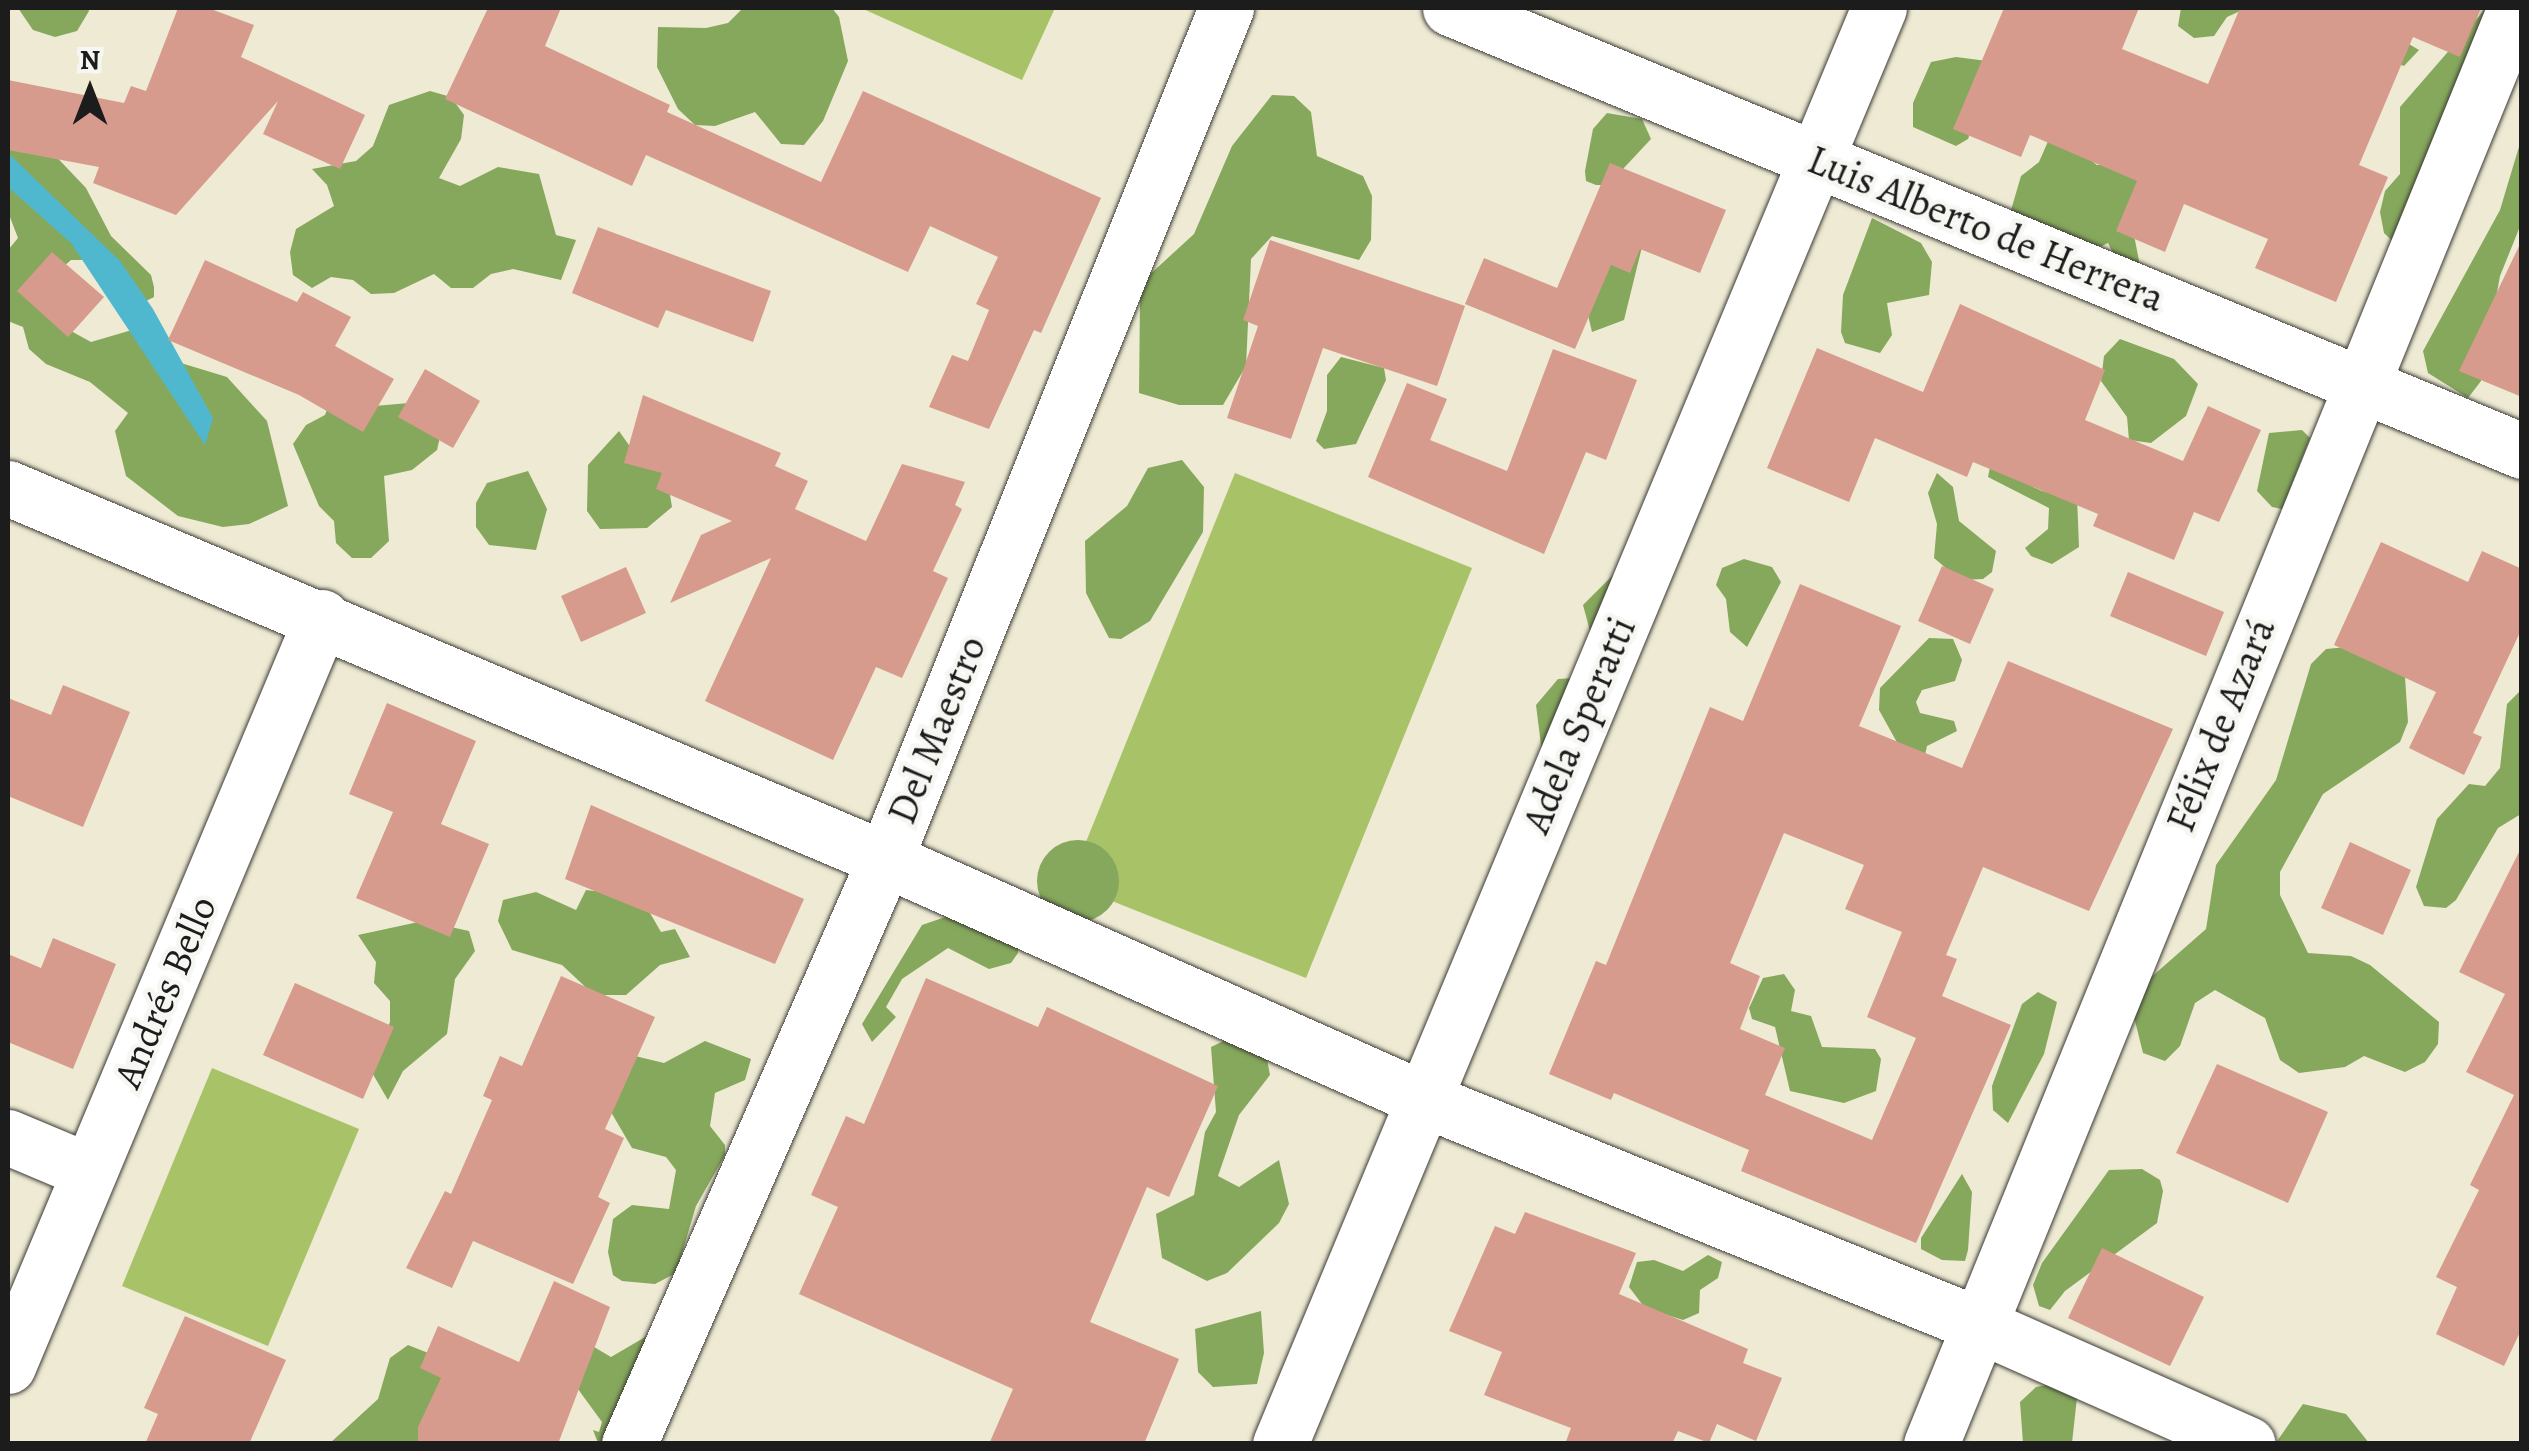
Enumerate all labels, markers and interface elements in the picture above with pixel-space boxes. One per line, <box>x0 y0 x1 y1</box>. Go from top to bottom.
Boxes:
north arrow <box>40 40 140 140</box>
text: N <box>80 41 100 79</box>
street label: Luis Alberto de Herrera <box>1801 135 2171 323</box>
street label: Adela Speratti <box>1512 610 1646 840</box>
street label: Félix de Azará <box>2156 611 2286 839</box>
street label: Del Maestro <box>878 629 996 831</box>
street label: Andrés Bello <box>103 889 227 1095</box>

